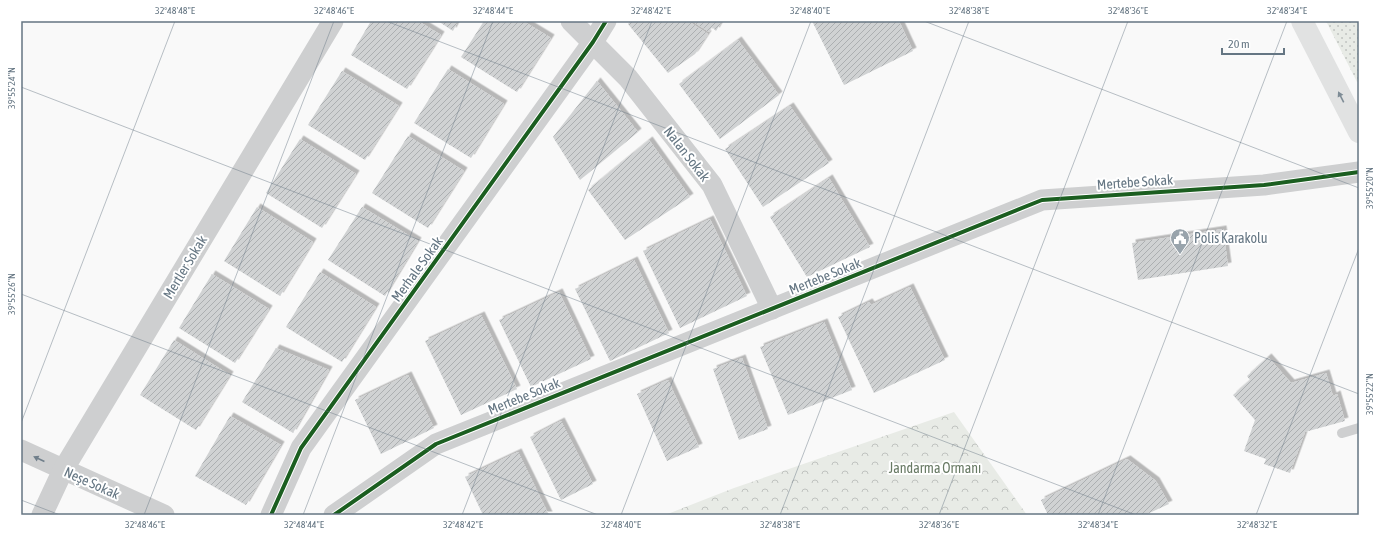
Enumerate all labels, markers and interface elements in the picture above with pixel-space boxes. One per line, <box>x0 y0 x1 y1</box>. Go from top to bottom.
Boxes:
text: 32°48'48"E <box>155 5 196 16</box>
text: 32°48'46"E <box>314 5 355 16</box>
text: 32°48'44"E <box>473 5 514 16</box>
text: 32°48'42"E <box>631 5 672 16</box>
text: 32°48'40"E <box>790 5 831 16</box>
text: 32°48'38"E <box>949 5 990 16</box>
text: 32°48'36"E <box>1108 5 1149 16</box>
text: 32°48'34"E <box>1267 5 1308 16</box>
scale bar <box>1222 30 1284 56</box>
text: 20 m <box>1228 37 1250 51</box>
text: 39°55'24"N <box>6 67 17 109</box>
one-way arrow <box>1338 92 1344 103</box>
street label: Nalan Sokak <box>661 123 713 185</box>
text: 39°55'20"N <box>1364 167 1375 209</box>
street label: Mertebe Sokak <box>1096 171 1174 193</box>
public building icon: Polis Karakolu <box>1169 227 1191 255</box>
place label: Polis Karakolu <box>1194 230 1267 246</box>
street label: Mertler Sokak <box>160 232 210 302</box>
street label: Merhale Sokak <box>388 233 446 305</box>
street label: Mertebe Sokak <box>787 254 863 298</box>
text: 39°55'26"N <box>6 273 17 315</box>
text: 39°55'22"N <box>1364 373 1375 415</box>
street label: Mertebe Sokak <box>486 374 562 418</box>
one-way arrow <box>33 456 45 462</box>
park label: Jandarma Ormanı <box>889 460 981 476</box>
street label: Neşe Sokak <box>62 464 122 502</box>
text: 32°48'46"E <box>125 519 166 530</box>
text: 32°48'44"E <box>284 519 325 530</box>
text: 32°48'42"E <box>443 519 484 530</box>
text: 32°48'40"E <box>601 519 642 530</box>
text: 32°48'38"E <box>760 519 801 530</box>
text: 32°48'36"E <box>919 519 960 530</box>
text: 32°48'34"E <box>1078 519 1119 530</box>
text: 32°48'32"E <box>1237 519 1278 530</box>

